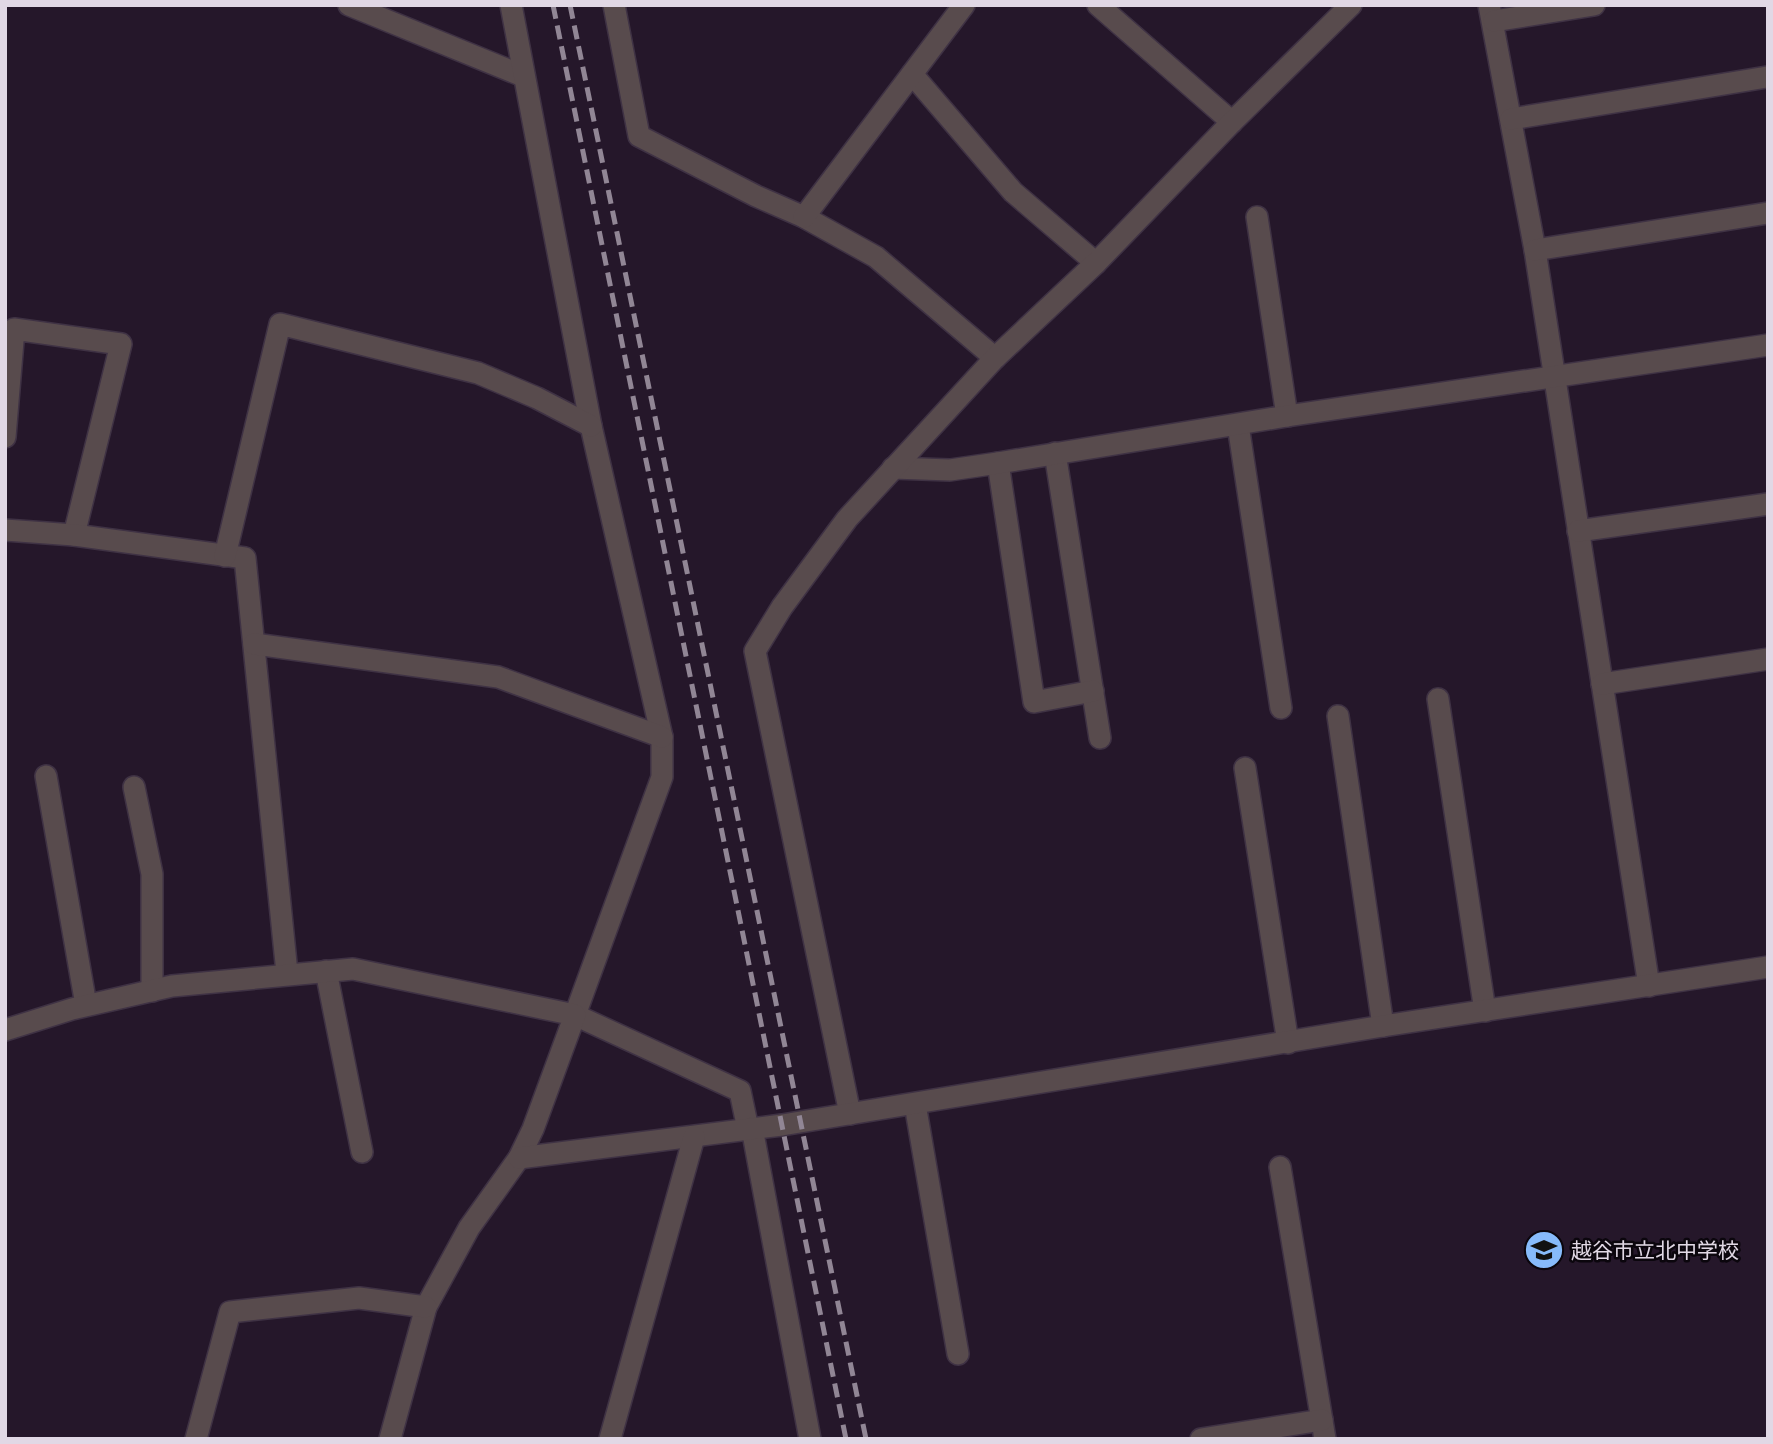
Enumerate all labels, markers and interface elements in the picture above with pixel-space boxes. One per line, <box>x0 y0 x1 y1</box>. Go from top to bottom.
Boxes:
school or university icon: 越谷市立北中学校 <box>1523 1229 1565 1271</box>
place label: 越谷市立北中学校 <box>1571 1236 1739 1264</box>

